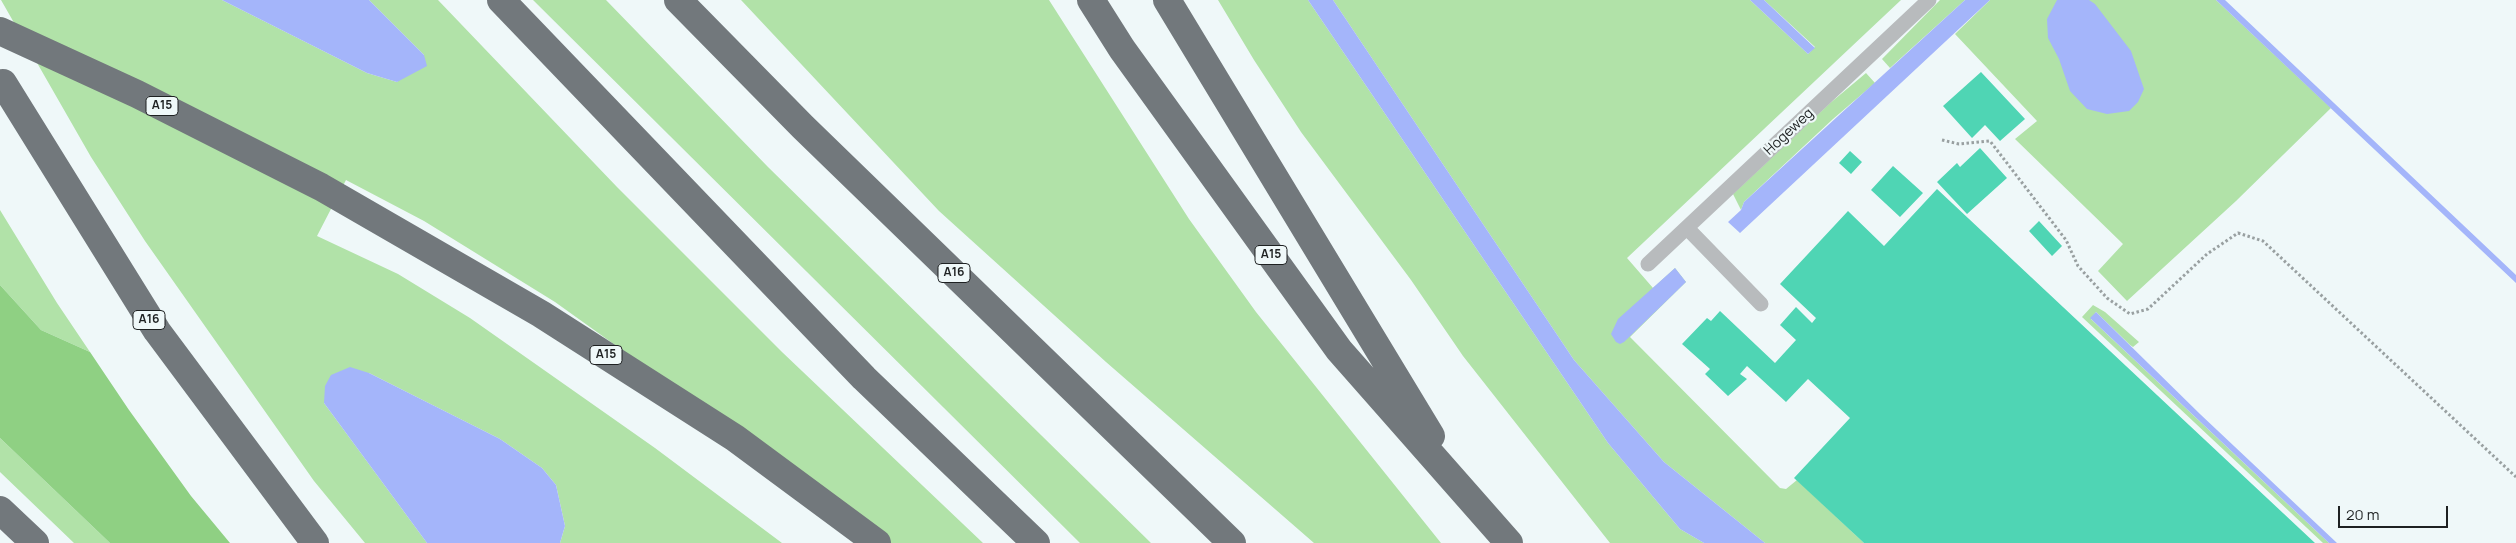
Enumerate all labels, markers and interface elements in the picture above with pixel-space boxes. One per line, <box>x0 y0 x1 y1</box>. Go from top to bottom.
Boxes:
road number: A15 <box>146 96 178 115</box>
street label: Hogeweg <box>1761 105 1817 159</box>
road number: A15 <box>1255 246 1287 264</box>
road number: A16 <box>938 264 970 282</box>
road number: A16 <box>133 310 165 330</box>
road number: A15 <box>590 346 622 364</box>
scale bar <box>2341 496 2451 528</box>
text: 20 m <box>2346 504 2379 525</box>

